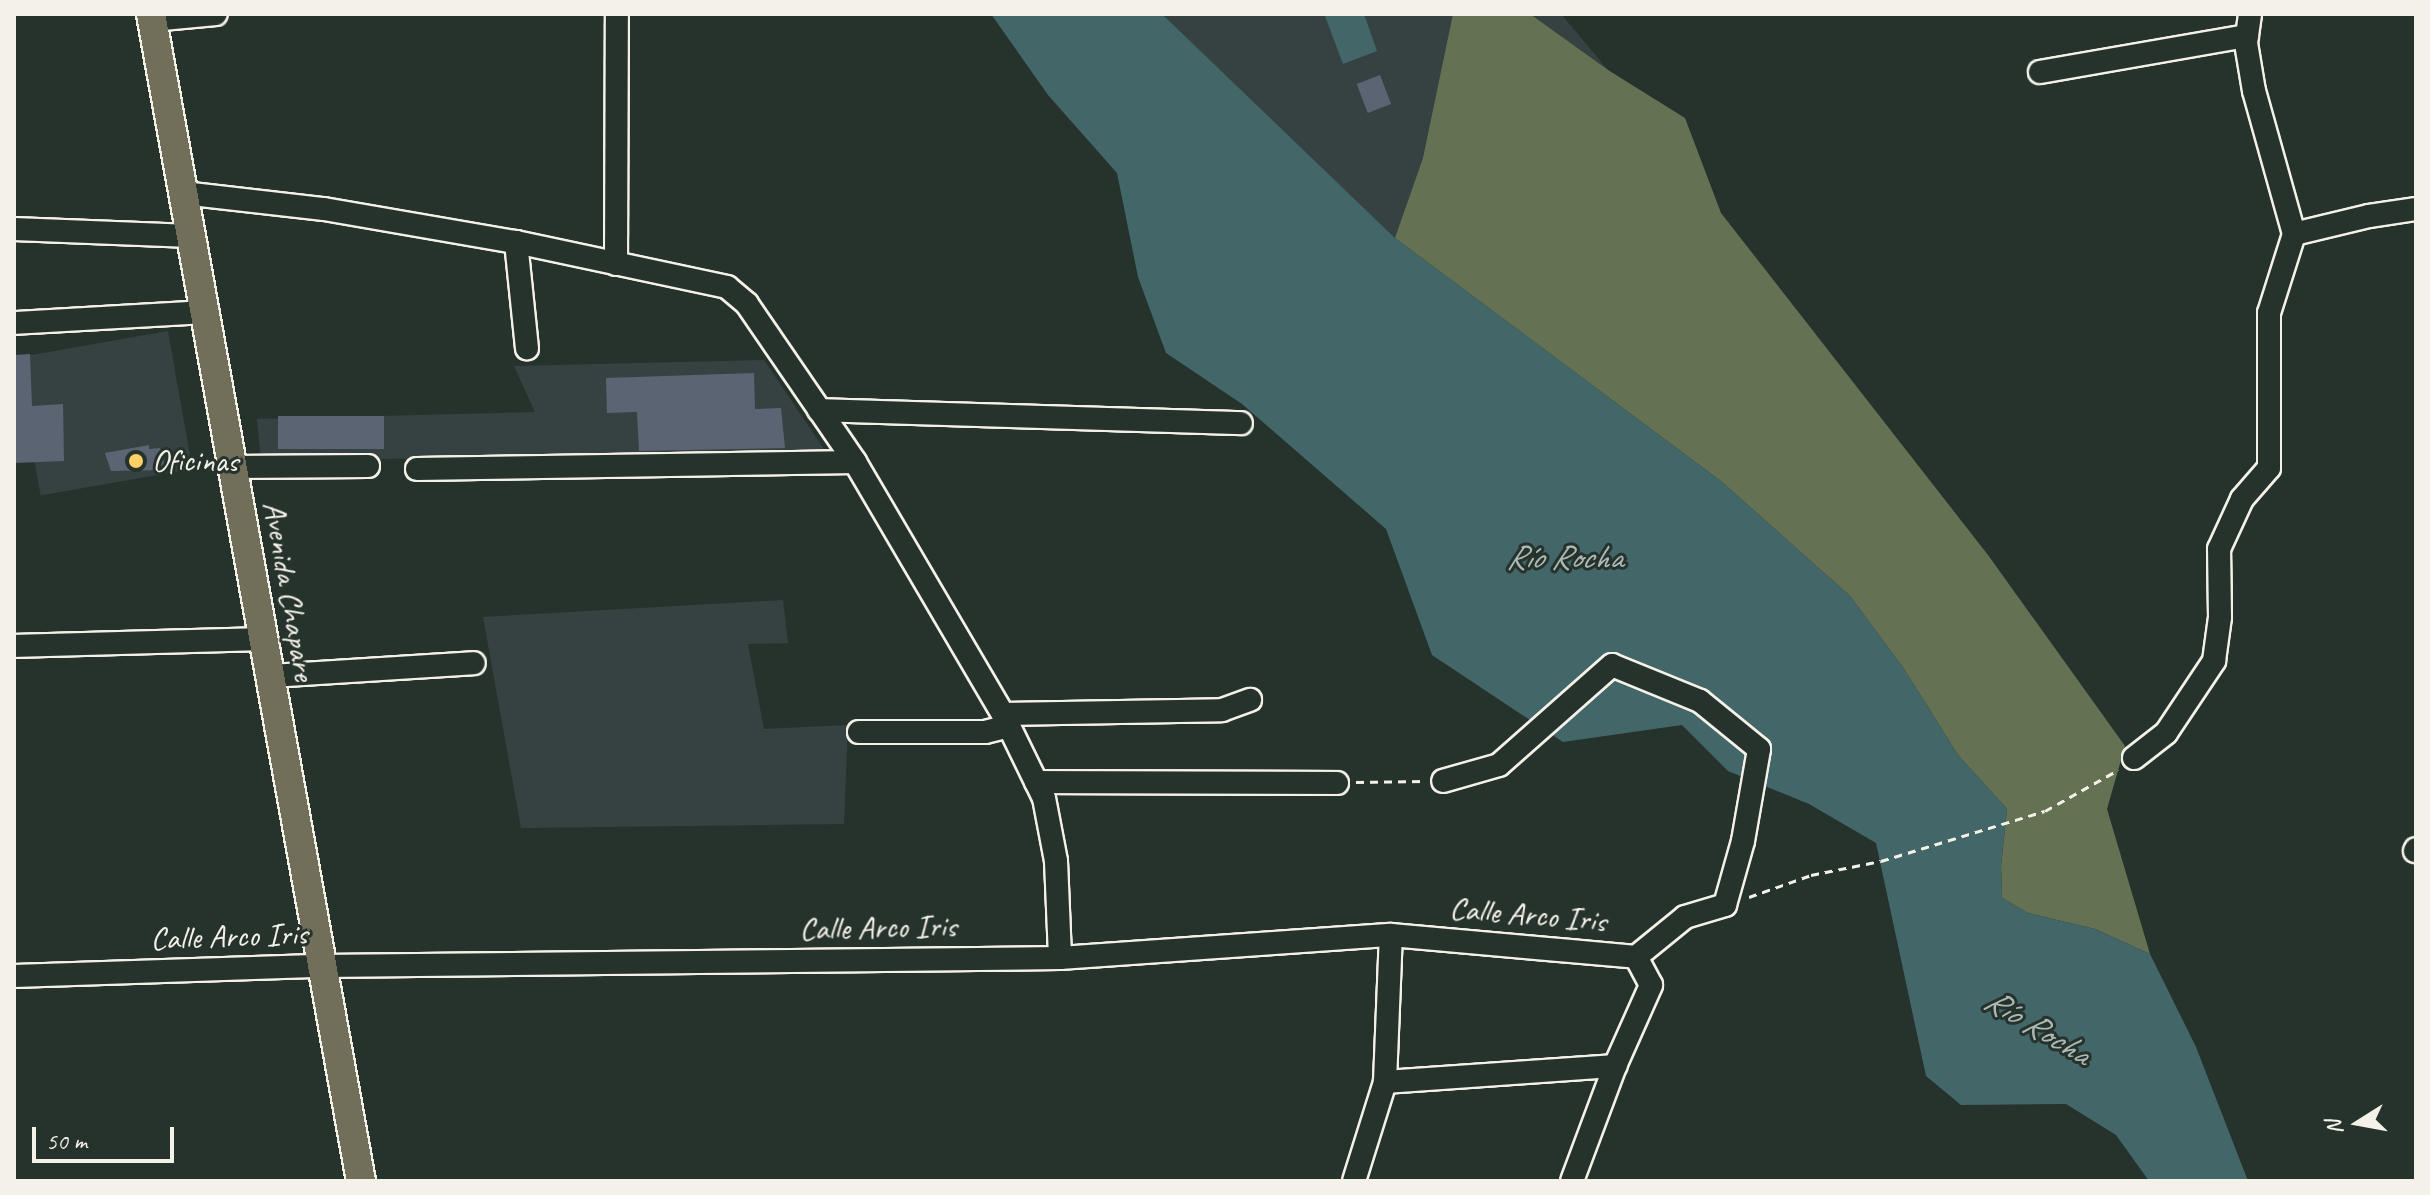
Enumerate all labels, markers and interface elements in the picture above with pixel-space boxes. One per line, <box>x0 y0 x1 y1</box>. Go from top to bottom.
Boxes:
place label: Oficinas <box>152 442 238 480</box>
marker: Oficinas <box>127 452 145 470</box>
street label: Avenida Chapare <box>254 498 324 684</box>
water label: Río Rocha <box>1506 537 1622 577</box>
street label: Calle Arco Iris <box>1448 889 1608 941</box>
street label: Calle Arco Iris <box>799 907 957 949</box>
street label: Calle Arco Iris <box>150 915 308 959</box>
water label: Río Rocha <box>1978 979 2098 1073</box>
north arrow <box>2318 1083 2398 1163</box>
scale bar <box>36 1111 178 1161</box>
text: N <box>2319 1118 2349 1137</box>
text: 50 m <box>46 1126 87 1156</box>

